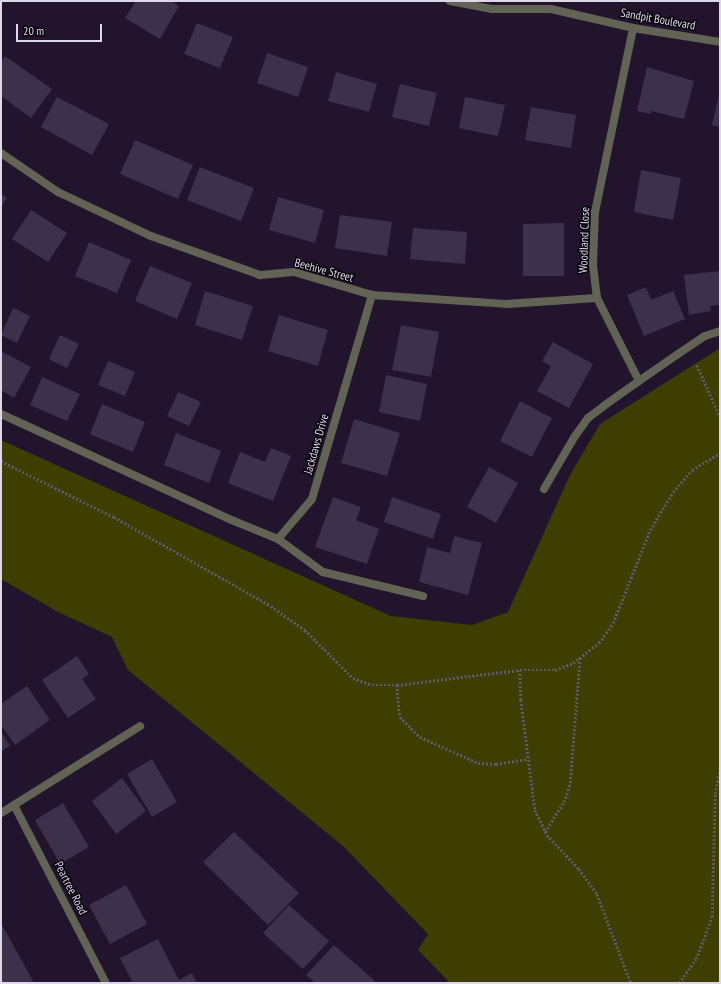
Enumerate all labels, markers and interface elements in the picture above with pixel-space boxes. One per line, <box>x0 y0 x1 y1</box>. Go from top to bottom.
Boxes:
street label: Sandpit Boulevard <box>620 5 696 33</box>
scale bar <box>18 16 104 42</box>
text: 20 m <box>23 23 44 38</box>
street label: Woodland Close <box>576 207 592 273</box>
street label: Beehive Street <box>293 255 355 285</box>
street label: Jackdaws Drive <box>301 412 331 476</box>
street label: Peartree Road <box>51 859 91 917</box>

